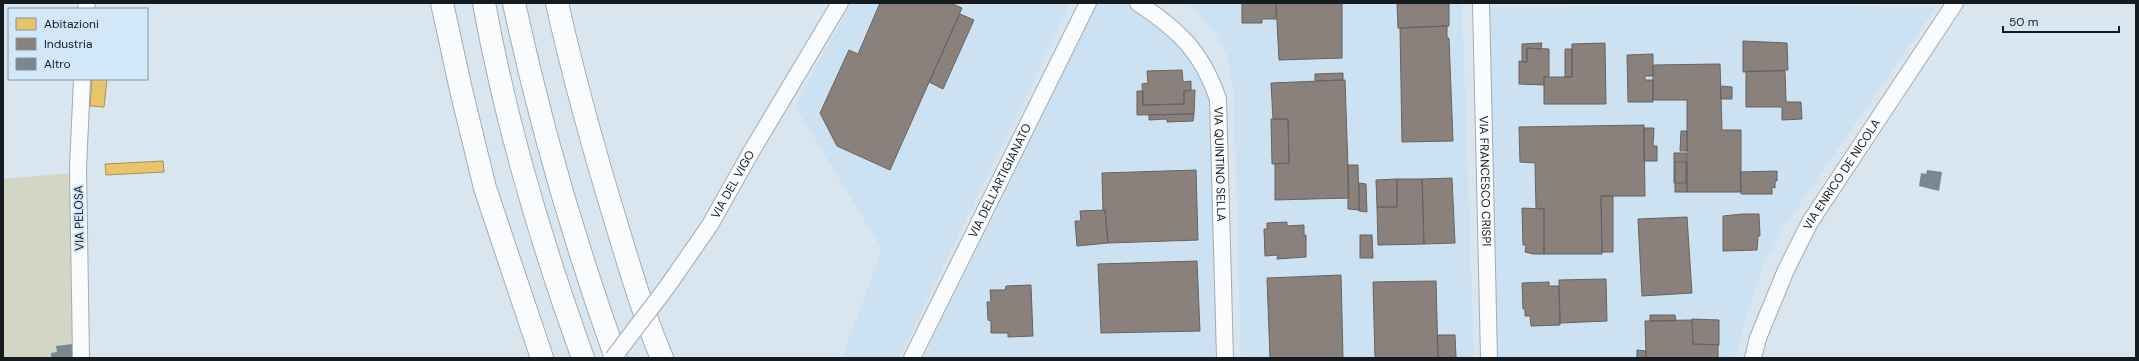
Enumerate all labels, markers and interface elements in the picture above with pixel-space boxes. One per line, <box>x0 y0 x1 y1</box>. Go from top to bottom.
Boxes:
legend <box>8 8 148 80</box>
scale bar <box>2003 8 2119 34</box>
text: 50 m <box>2009 14 2038 30</box>
text: Abitazioni <box>44 16 99 32</box>
text: Industria <box>44 36 92 52</box>
text: Altro <box>44 56 71 72</box>
street label: VIA QUINTINO SELLA <box>1210 106 1229 222</box>
street label: VIA FRANCESCO CRISPI <box>1476 115 1494 246</box>
street label: VIA ENRICO DE NICOLA <box>1799 116 1884 232</box>
street label: VIA DELL'ARTIGIANATO <box>965 121 1035 240</box>
street label: VIA DEL VIGO <box>707 147 758 221</box>
street label: VIA PELOSA <box>70 185 88 251</box>

